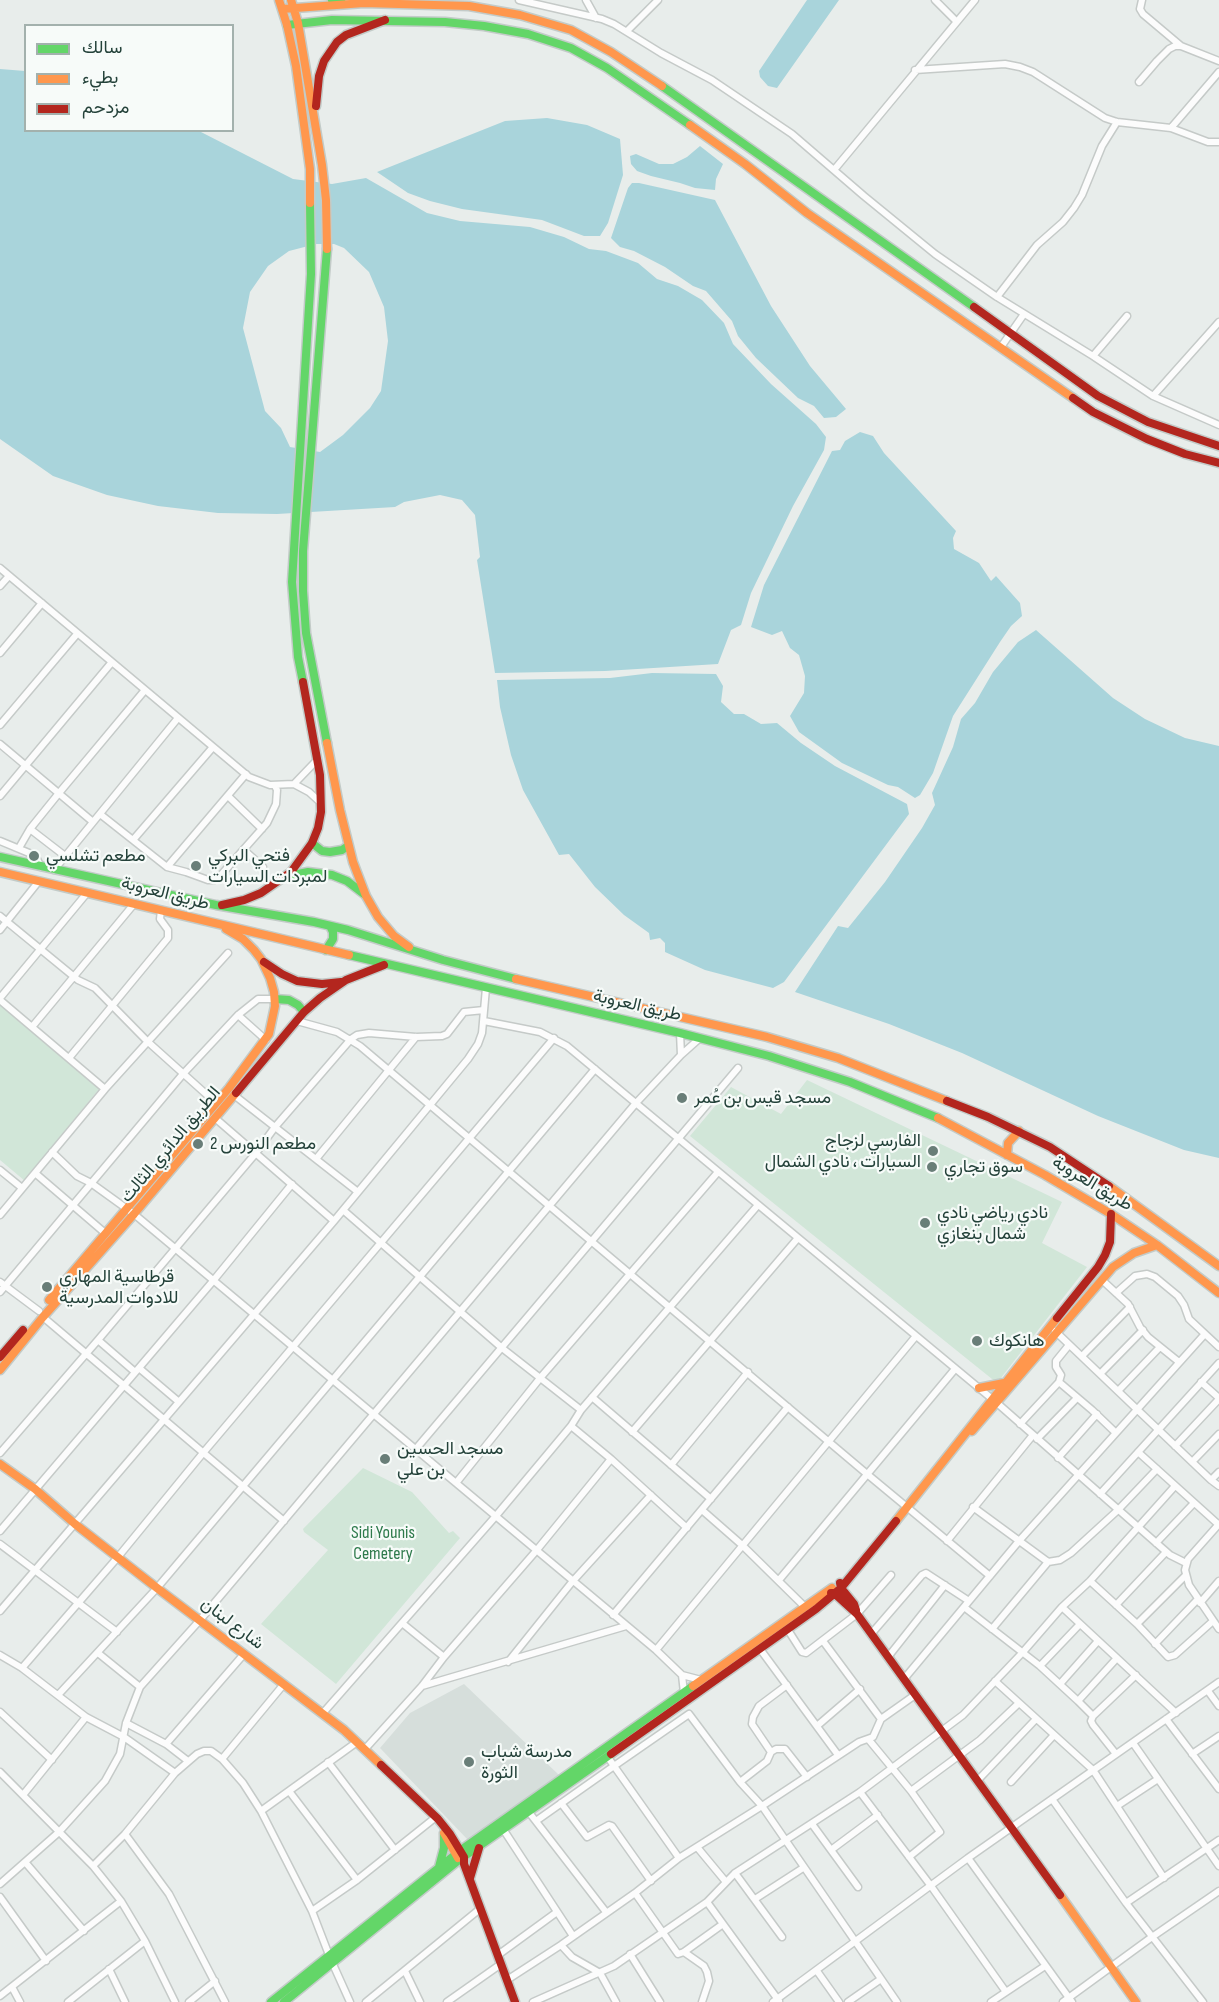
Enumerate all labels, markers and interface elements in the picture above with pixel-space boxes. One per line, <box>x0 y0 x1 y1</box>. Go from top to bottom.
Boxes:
legend <box>24 24 234 132</box>
text: سالك <box>82 37 122 58</box>
text: بطيء <box>82 67 118 88</box>
text: مزدحم <box>82 97 129 118</box>
place label: مطعم تشلسي <box>46 845 146 867</box>
place label: فتحي البركي لمبردات السيارات <box>208 845 327 888</box>
marker: مطعم تشلسي <box>27 849 41 863</box>
marker: فتحي البركي لمبردات السيارات <box>189 859 203 873</box>
street label: طريق العروبة <box>119 873 211 915</box>
street label: طريق العروبة <box>591 985 683 1027</box>
street label: الطريق الدائري الثالث <box>116 1083 226 1207</box>
place label: مسجد قيس بن عُمر <box>694 1087 831 1109</box>
marker: مسجد قيس بن عُمر <box>675 1091 689 1105</box>
place label: الفارسي لزجاج السيارات ، نادي الشمال <box>765 1130 921 1172</box>
place label: مطعم النورس 2 <box>210 1133 316 1155</box>
marker: مطعم النورس 2 <box>191 1137 205 1151</box>
marker: الفارسي لزجاج السيارات ، نادي الشمال <box>926 1144 940 1158</box>
street label: طريق العروبة <box>1048 1152 1136 1216</box>
place label: سوق تجاري <box>944 1156 1023 1178</box>
marker: سوق تجاري <box>925 1160 939 1174</box>
place label: نادي رياضي نادي شمال بنغازي <box>937 1202 1048 1244</box>
marker: نادي رياضي نادي شمال بنغازي <box>918 1216 932 1230</box>
place label: قرطاسية المهاري للادوات المدرسية <box>59 1266 178 1308</box>
marker: قرطاسية المهاري للادوات المدرسية <box>40 1280 54 1294</box>
place label: هانكوك <box>989 1330 1044 1352</box>
marker: هانكوك <box>970 1334 984 1348</box>
place label: مسجد الحسين بن علي <box>397 1438 503 1480</box>
marker: مسجد الحسين بن علي <box>378 1452 392 1466</box>
park label: Sidi Younis Cemetery <box>351 1522 415 1564</box>
street label: شارع لبنان <box>196 1593 268 1655</box>
place label: مدرسة شباب الثورة <box>481 1741 572 1784</box>
marker: مدرسة شباب الثورة <box>462 1755 476 1769</box>

